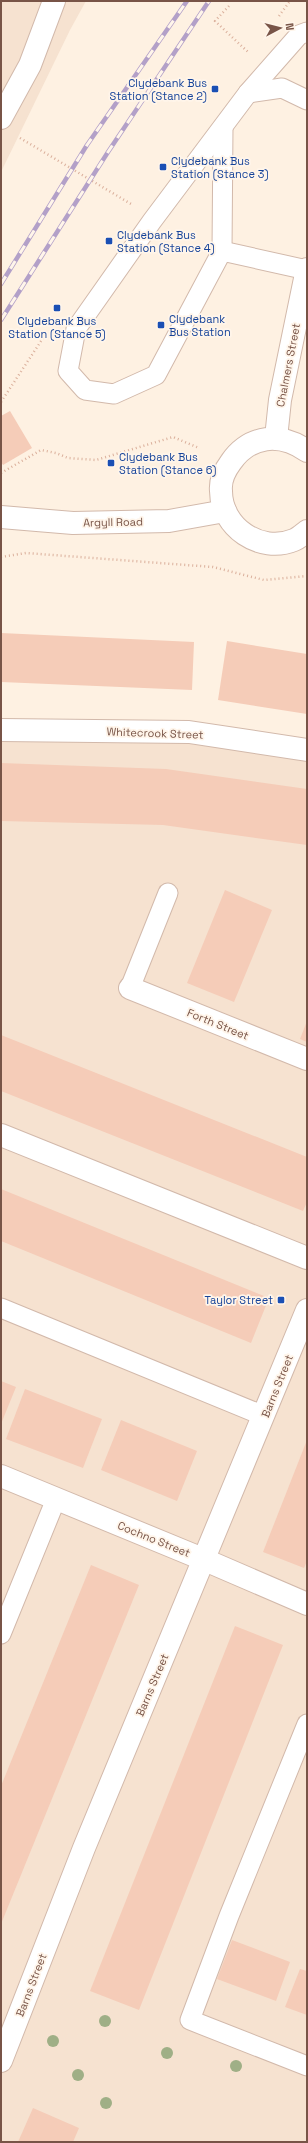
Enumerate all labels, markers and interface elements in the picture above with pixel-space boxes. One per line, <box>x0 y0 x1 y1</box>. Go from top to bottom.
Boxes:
north arrow <box>260 8 300 48</box>
text: N <box>283 22 297 31</box>
place label: Clydebank Bus Station (Stance 2) <box>109 76 207 103</box>
marker: Clydebank Bus Station (Stance 2) <box>210 84 220 94</box>
place label: Clydebank Bus Station (Stance 3) <box>171 154 269 181</box>
marker: Clydebank Bus Station (Stance 3) <box>158 162 168 172</box>
place label: Clydebank Bus Station (Stance 4) <box>117 228 215 255</box>
marker: Clydebank Bus Station (Stance 4) <box>104 236 114 246</box>
marker: Clydebank Bus Station (Stance 5) <box>52 303 62 313</box>
place label: Clydebank Bus Station <box>169 312 231 339</box>
place label: Clydebank Bus Station (Stance 5) <box>8 314 106 341</box>
marker: Clydebank Bus Station <box>156 320 166 330</box>
street label: Chalmers Street <box>273 322 303 408</box>
place label: Clydebank Bus Station (Stance 6) <box>119 450 217 477</box>
marker: Clydebank Bus Station (Stance 6) <box>106 458 116 468</box>
street label: Argyll Road <box>83 514 143 530</box>
street label: Whitecrook Street <box>106 724 204 742</box>
street label: Forth Street <box>185 1005 251 1043</box>
place label: Taylor Street <box>204 1293 273 1307</box>
marker: Taylor Street <box>276 1295 286 1305</box>
street label: Barns Street <box>258 1352 296 1420</box>
street label: Cochno Street <box>116 1518 192 1560</box>
street label: Barns Street <box>133 1652 171 1718</box>
street label: Barns Street <box>13 1951 49 2019</box>

